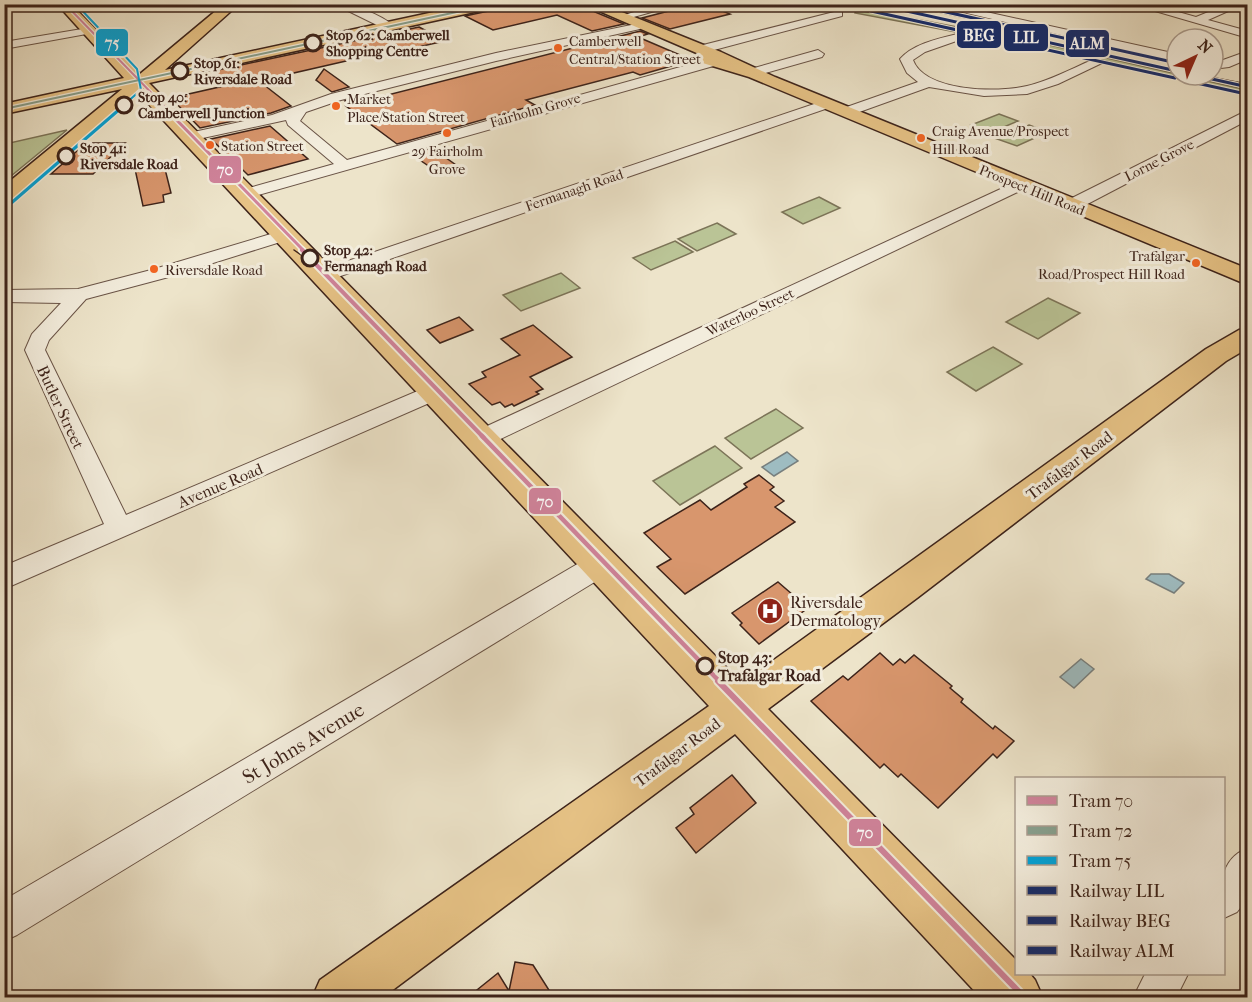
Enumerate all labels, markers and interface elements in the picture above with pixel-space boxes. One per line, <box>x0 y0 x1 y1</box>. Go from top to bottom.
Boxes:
line badge: BEG <box>956 20 1002 49</box>
line badge: LIL <box>1003 23 1049 52</box>
text: BEG <box>963 26 995 45</box>
place label: Stop 62: Camberwell Shopping Centre <box>326 27 450 60</box>
north arrow <box>1165 27 1225 87</box>
line badge: 75 <box>95 28 129 57</box>
text: LIL <box>1013 28 1039 47</box>
line badge: ALM <box>1065 29 1110 58</box>
text: 75 <box>104 33 119 52</box>
place label: Camberwell Central/Station Street <box>569 33 701 68</box>
marker: Stop 62: Camberwell Shopping Centre <box>304 34 322 52</box>
text: ALM <box>1069 34 1105 53</box>
text: N <box>1194 36 1217 58</box>
marker: Camberwell Central/Station Street <box>552 42 564 54</box>
place label: Stop 61: Riversdale Road <box>194 55 293 88</box>
marker: Stop 61: Riversdale Road <box>171 62 189 80</box>
place label: Stop 40: Camberwell Junction <box>138 89 266 122</box>
street label: Fairholm Grove <box>488 89 582 132</box>
place label: Market Place/Station Street <box>347 91 465 126</box>
marker: Stop 40: Camberwell Junction <box>115 96 133 114</box>
marker: Market Place/Station Street <box>330 100 342 112</box>
place label: Craig Avenue/Prospect Hill Road <box>932 123 1069 158</box>
marker: 29 Fairholm Grove <box>441 127 453 139</box>
marker: Craig Avenue/Prospect Hill Road <box>915 132 927 144</box>
street label: Lorne Grove <box>1122 136 1197 185</box>
place label: Station Street <box>221 138 304 155</box>
marker: Station Street <box>204 139 216 151</box>
place label: Stop 41: Riversdale Road <box>80 140 179 173</box>
place label: 29 Fairholm Grove <box>411 143 483 178</box>
marker: Stop 41: Riversdale Road <box>57 147 75 165</box>
line badge: 70 <box>208 155 242 184</box>
text: 70 <box>216 160 233 179</box>
street label: Prospect Hill Road <box>977 162 1087 220</box>
street label: Fermanagh Road <box>523 166 626 215</box>
place label: Stop 42: Fermanagh Road <box>323 242 428 275</box>
place label: Trafalgar Road/Prospect Hill Road <box>1038 248 1185 283</box>
marker: Stop 42: Fermanagh Road <box>301 249 319 267</box>
marker: Trafalgar Road/Prospect Hill Road <box>1190 257 1202 269</box>
place label: Riversdale Road <box>165 262 263 279</box>
marker: Riversdale Road <box>148 263 160 275</box>
street label: Waterloo Street <box>703 285 797 341</box>
street label: Butler Street <box>33 363 88 452</box>
street label: Trafalgar Road <box>1023 427 1116 504</box>
street label: Avenue Road <box>174 459 266 512</box>
line badge: 70 <box>528 487 562 515</box>
text: 70 <box>536 492 553 511</box>
place label: Riversdale Dermatology <box>790 593 881 630</box>
hospital icon: Riversdale Dermatology <box>755 596 785 626</box>
place label: Stop 43: Trafalgar Road <box>717 648 822 686</box>
marker: Stop 43: Trafalgar Road <box>696 657 714 675</box>
street label: St Johns Avenue <box>238 698 368 789</box>
street label: Trafalgar Road <box>631 714 724 791</box>
legend <box>1015 777 1225 975</box>
text: Tram 70 <box>1069 791 1133 812</box>
line badge: 70 <box>848 818 882 847</box>
text: Tram 72 <box>1069 821 1133 842</box>
text: 70 <box>856 823 873 842</box>
text: Tram 75 <box>1069 851 1131 872</box>
text: Railway LIL <box>1069 881 1164 902</box>
text: Railway BEG <box>1069 911 1171 932</box>
text: Railway ALM <box>1069 941 1174 962</box>

